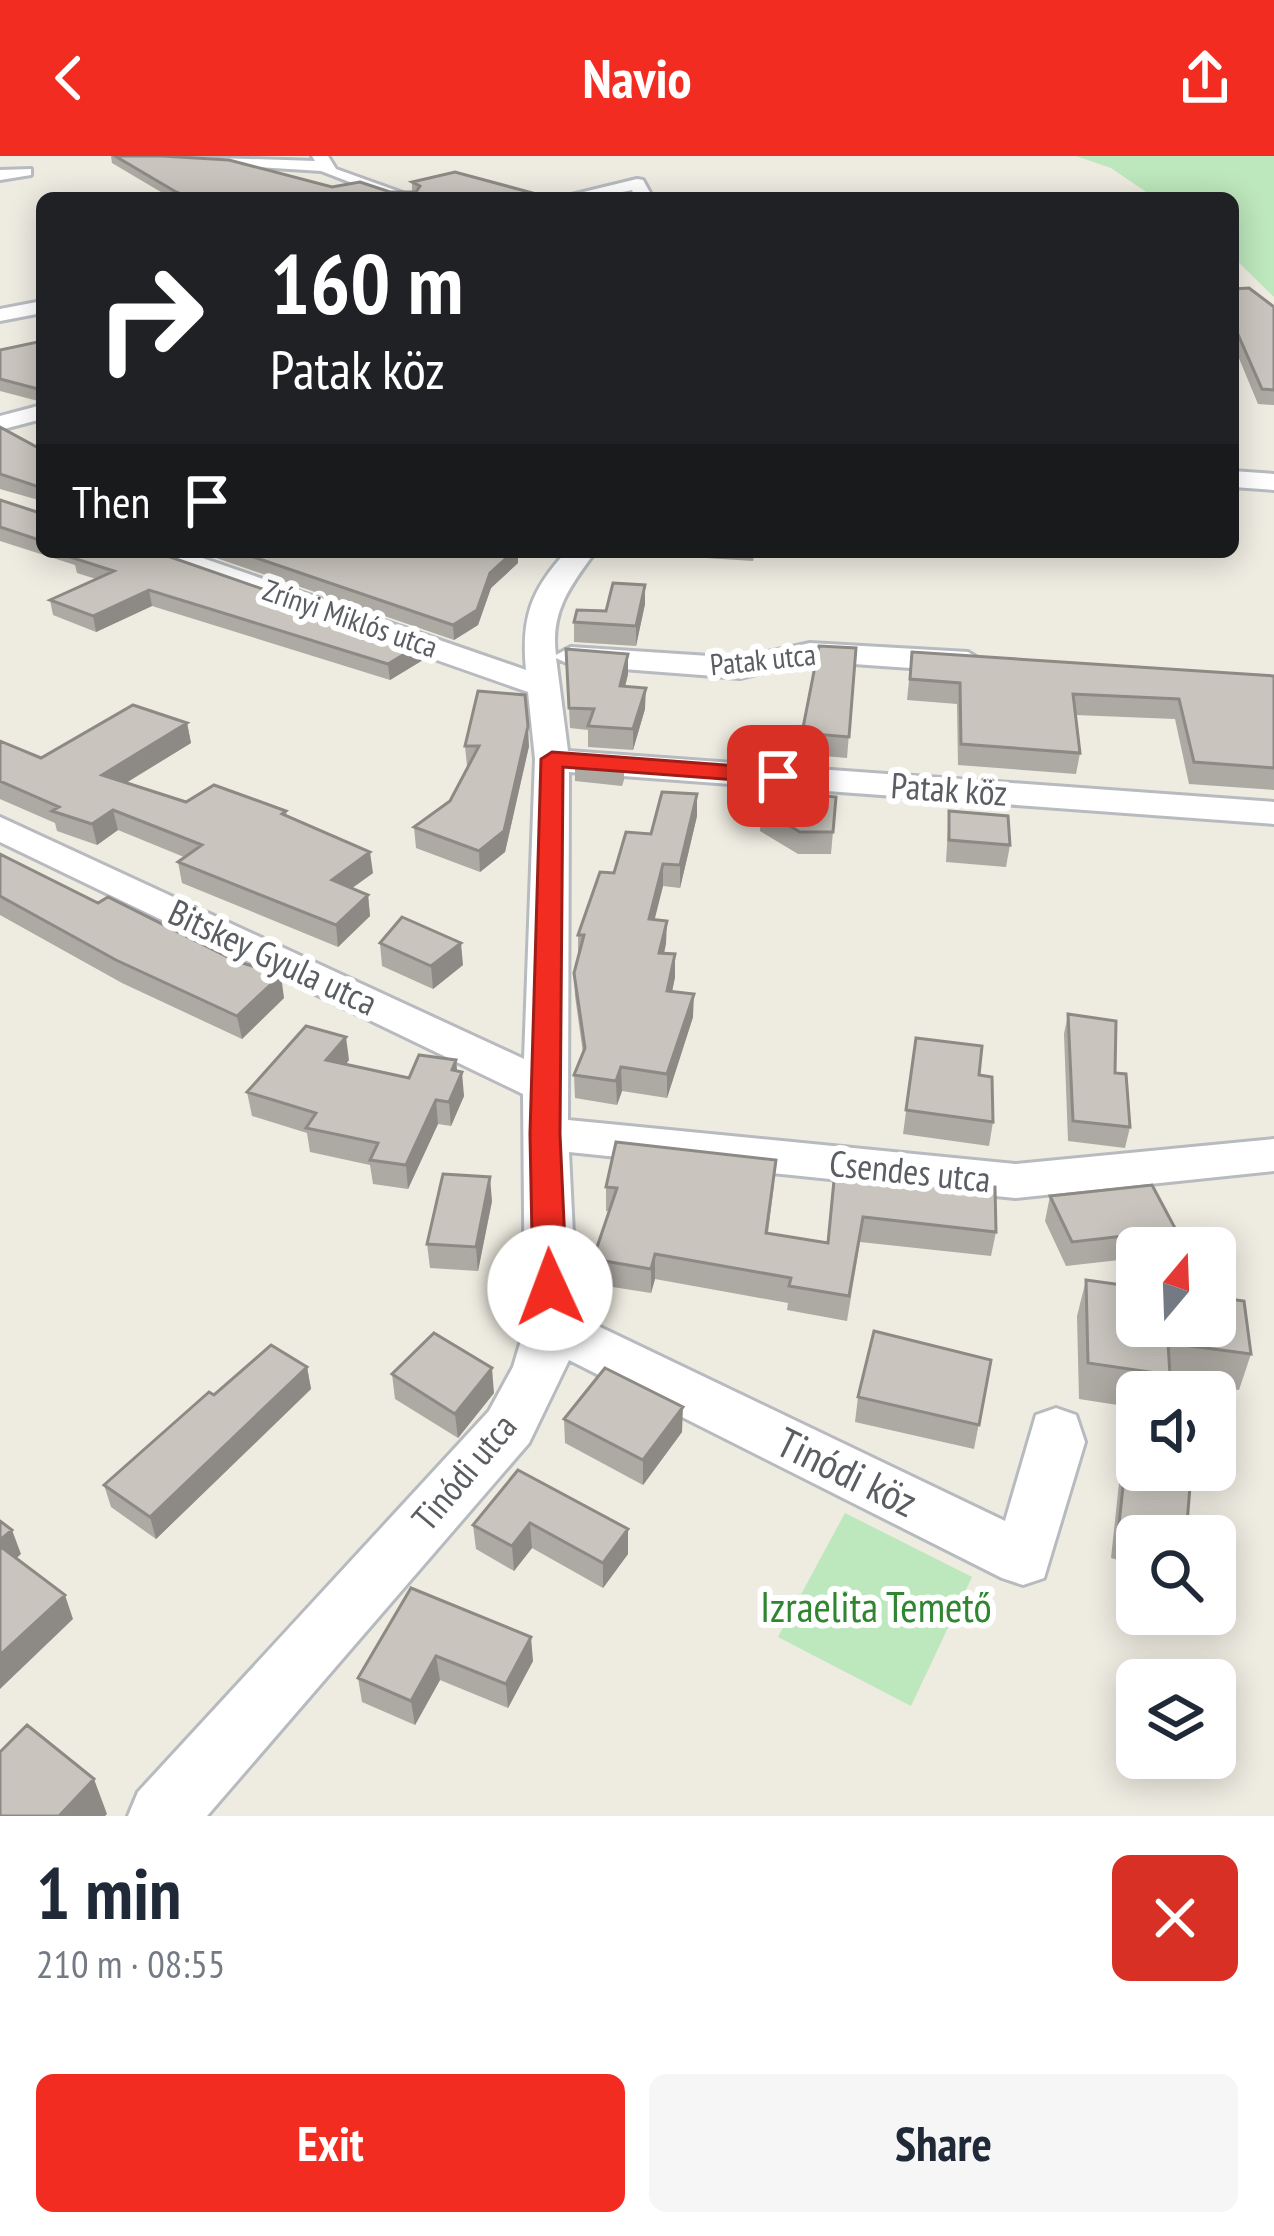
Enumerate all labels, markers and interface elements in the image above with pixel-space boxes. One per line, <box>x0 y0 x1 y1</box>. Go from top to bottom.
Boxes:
text: Navio <box>582 43 692 113</box>
icon: back <box>36 45 102 111</box>
icon: share <box>1172 45 1238 111</box>
text: 160 m <box>270 228 463 337</box>
icon: right <box>72 240 228 396</box>
text: Patak köz <box>270 334 445 404</box>
icon: arrive <box>174 468 240 534</box>
text: Then <box>72 472 150 530</box>
street label: Zrínyi Miklós utca <box>258 569 443 666</box>
street label: Patak utca <box>708 634 818 683</box>
pin <box>727 725 829 827</box>
icon: arrive <box>745 743 811 809</box>
street label: Patak köz <box>889 761 1009 816</box>
street label: Bitskey Gyula utca <box>162 888 385 1025</box>
street label: Csendes utca <box>827 1139 993 1202</box>
position arrow <box>487 1225 613 1351</box>
north arrow <box>1116 1227 1236 1347</box>
map controls <box>1116 1227 1236 1779</box>
button: sound <box>1116 1371 1236 1491</box>
street label: Tinódi utca <box>401 1403 526 1540</box>
street label: Tinódi köz <box>768 1414 926 1529</box>
button: search <box>1116 1515 1236 1635</box>
park label: Izraelita Temető <box>760 1579 992 1634</box>
button: layers <box>1116 1659 1236 1779</box>
text: 1 min <box>36 1846 181 1939</box>
button: close <box>1112 1855 1238 1981</box>
text: 210 m · 08:55 <box>36 1938 225 1989</box>
button: Exit <box>36 2074 625 2212</box>
button: Share <box>649 2074 1238 2212</box>

